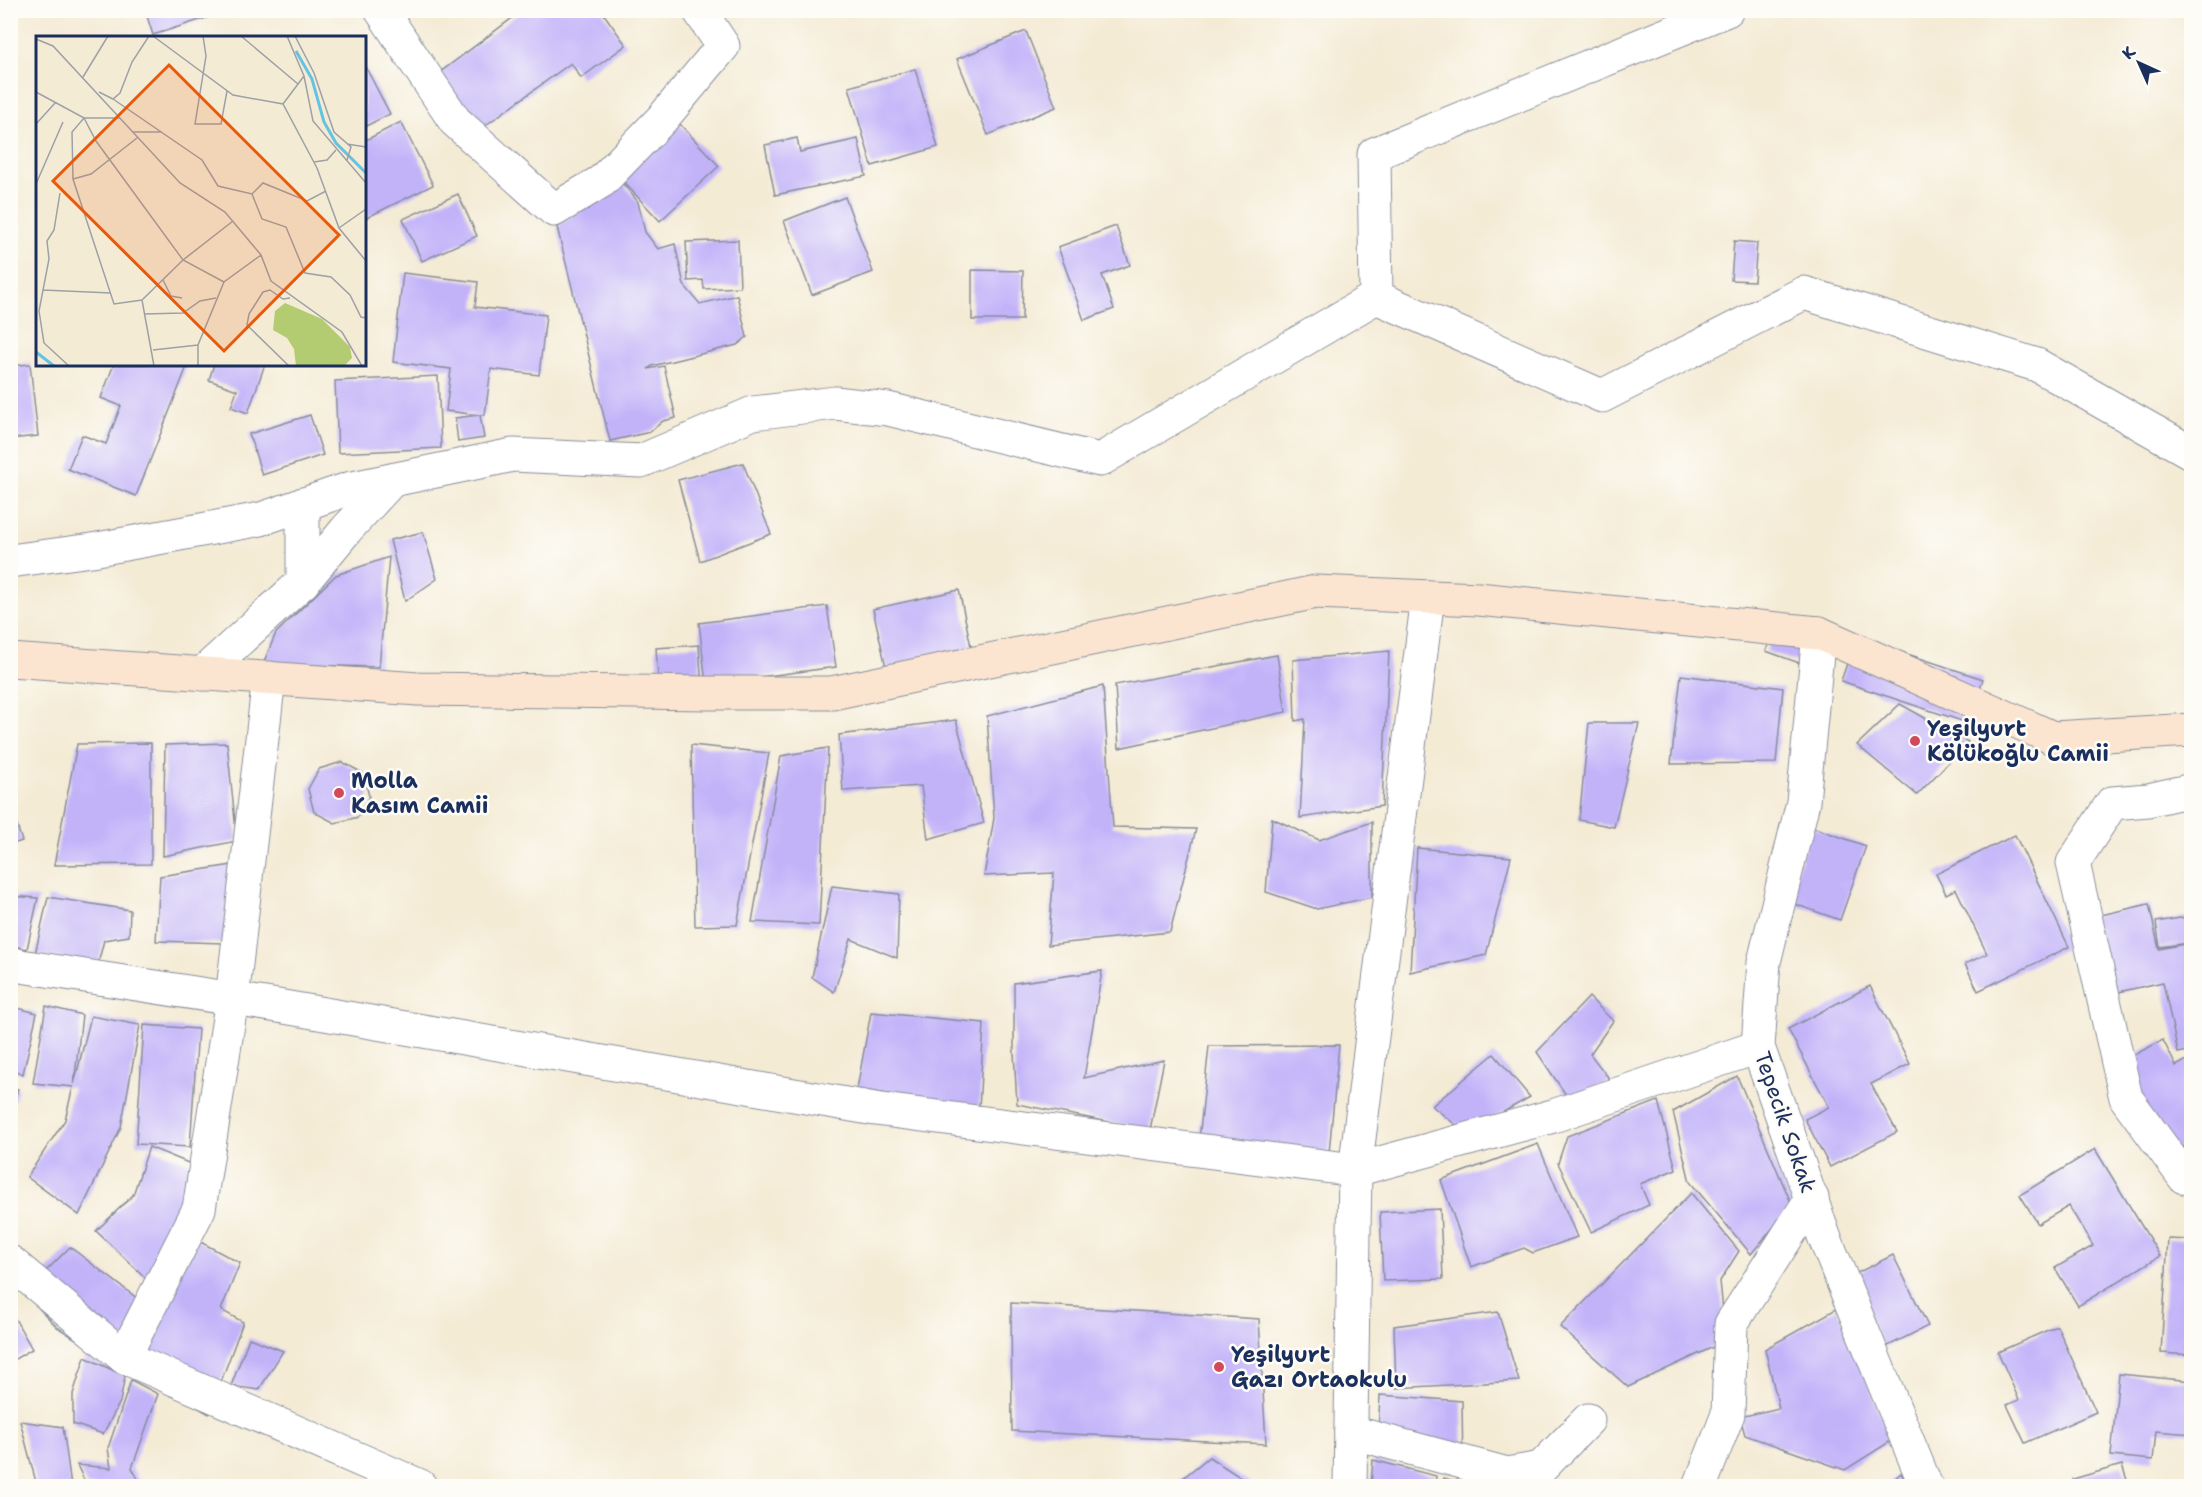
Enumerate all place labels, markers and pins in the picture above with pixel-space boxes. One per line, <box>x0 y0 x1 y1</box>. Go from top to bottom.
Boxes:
place label: Yeşilyurt Kölükoğlu Camii <box>1927 714 2109 768</box>
marker: Yeşilyurt Kölükoğlu Camii <box>1908 734 1922 748</box>
place label: Molla Kasım Camii <box>351 766 488 820</box>
marker: Molla Kasım Camii <box>332 786 346 800</box>
place label: Yeşilyurt Gazı Ortaokulu <box>1231 1340 1407 1394</box>
marker: Yeşilyurt Gazı Ortaokulu <box>1212 1360 1226 1374</box>

